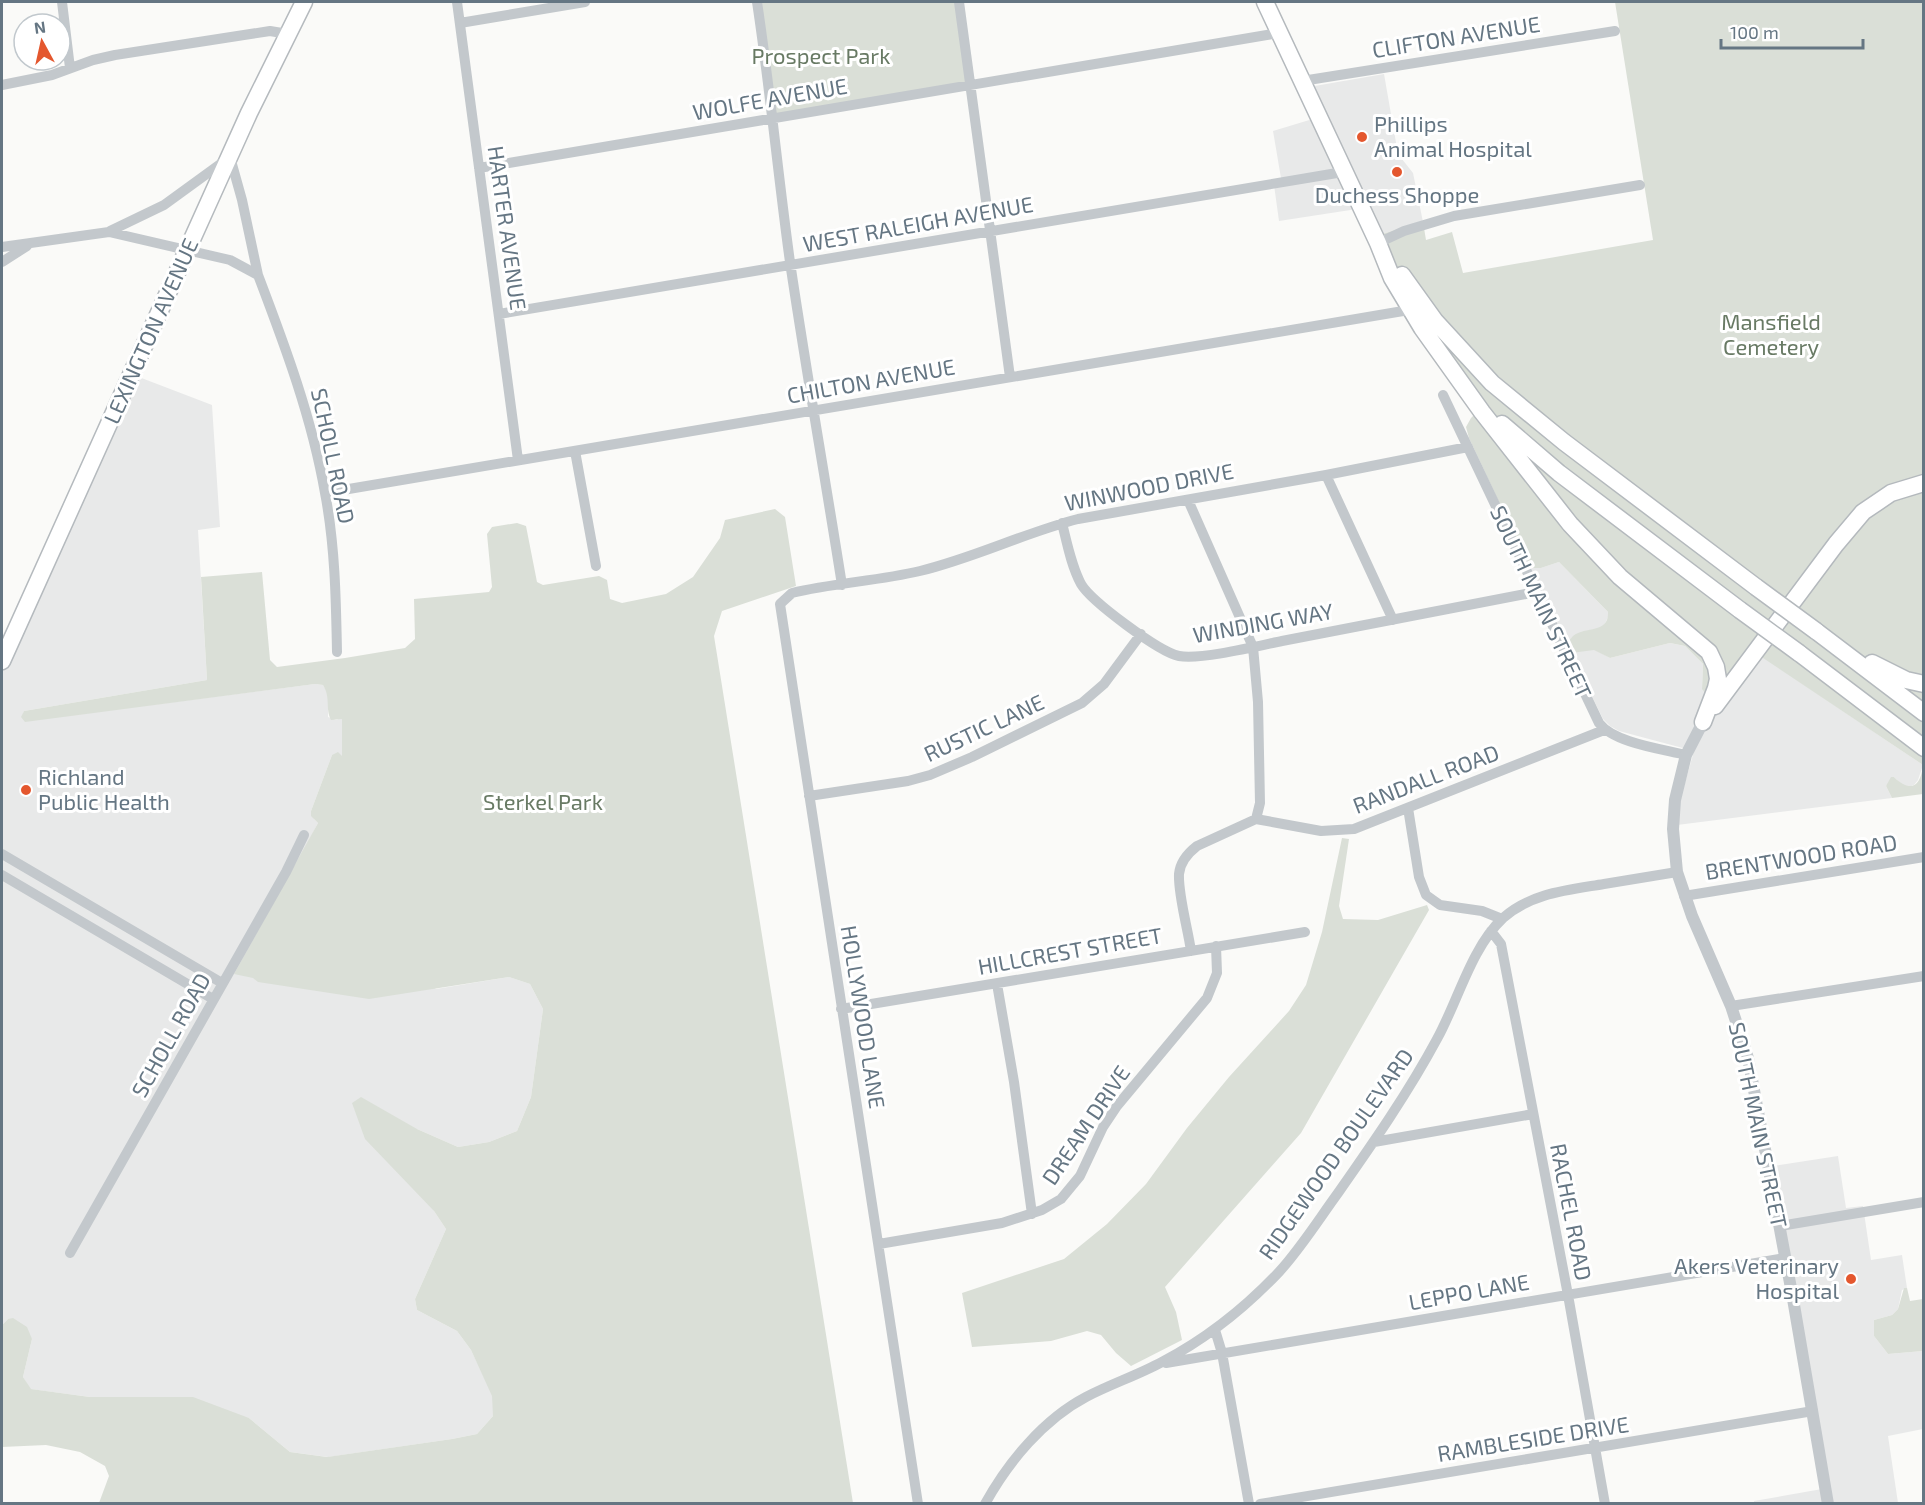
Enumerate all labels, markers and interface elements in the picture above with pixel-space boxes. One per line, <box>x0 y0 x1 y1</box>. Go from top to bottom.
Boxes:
street label: CLIFTON AVENUE <box>1370 10 1542 62</box>
north arrow <box>12 12 72 72</box>
scale bar <box>1721 12 1864 50</box>
text: N <box>33 16 47 37</box>
text: 100 m <box>1730 21 1779 43</box>
park label: Prospect Park <box>752 42 890 68</box>
street label: WOLFE AVENUE <box>690 72 849 124</box>
place label: Phillips Animal Hospital <box>1374 110 1532 161</box>
marker: Phillips Animal Hospital <box>1355 130 1369 144</box>
street label: HARTER AVENUE <box>484 144 532 312</box>
marker: Duchess Shoppe <box>1390 165 1404 179</box>
place label: Duchess Shoppe <box>1315 181 1479 207</box>
street label: WEST RALEIGH AVENUE <box>801 190 1035 256</box>
street label: LEXINGTON AVENUE <box>97 234 203 427</box>
park label: Mansfield Cemetery <box>1721 308 1821 359</box>
street label: CHILTON AVENUE <box>785 352 957 408</box>
street label: SCHOLL ROAD <box>307 386 361 526</box>
street label: WINWOOD DRIVE <box>1062 457 1236 515</box>
street label: SOUTH MAIN STREET <box>1486 501 1598 702</box>
street label: WINDING WAY <box>1191 597 1335 647</box>
street label: RUSTIC LANE <box>919 688 1048 766</box>
street label: RANDALL ROAD <box>1349 738 1502 818</box>
place label: Richland Public Health <box>38 763 170 814</box>
marker: Richland Public Health <box>19 783 33 797</box>
park label: Sterkel Park <box>483 788 603 814</box>
street label: BRENTWOOD ROAD <box>1703 828 1899 884</box>
street label: HILLCREST STREET <box>976 921 1164 979</box>
street label: HOLLYWOOD LANE <box>837 923 891 1110</box>
street label: SCHOLL ROAD <box>125 968 215 1101</box>
street label: SOUTH MAIN STREET <box>1724 1020 1794 1230</box>
street label: RIDGEWOOD BOULEVARD <box>1253 1043 1418 1264</box>
street label: DREAM DRIVE <box>1036 1060 1135 1189</box>
street label: RACHEL ROAD <box>1546 1141 1598 1282</box>
place label: Akers Veterinary Hospital <box>1674 1252 1839 1303</box>
street label: LEPPO LANE <box>1406 1268 1531 1314</box>
marker: Akers Veterinary Hospital <box>1844 1272 1858 1286</box>
street label: RAMBLESIDE DRIVE <box>1435 1410 1630 1466</box>

